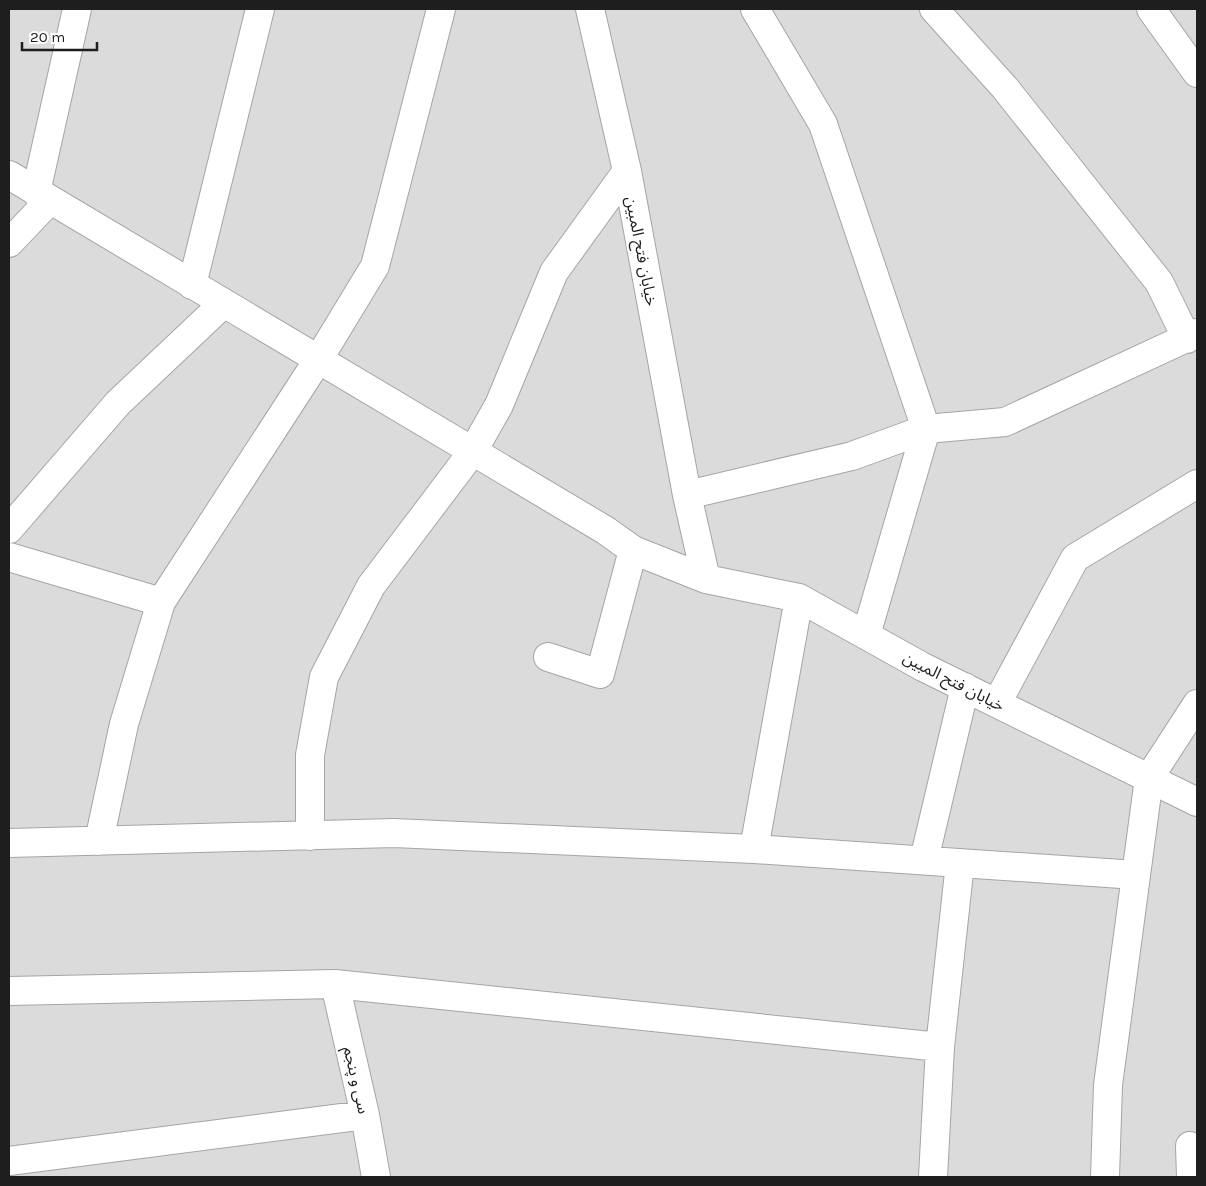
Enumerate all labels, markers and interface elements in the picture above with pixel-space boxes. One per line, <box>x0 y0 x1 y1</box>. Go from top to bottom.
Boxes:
scale bar <box>22 20 98 52</box>
text: 20 m <box>30 28 65 46</box>
street label: خیابان فتح المبین <box>619 195 661 308</box>
street label: خیابان فتح المبین <box>898 648 1008 718</box>
street label: سی و پنجم <box>337 1045 373 1116</box>

